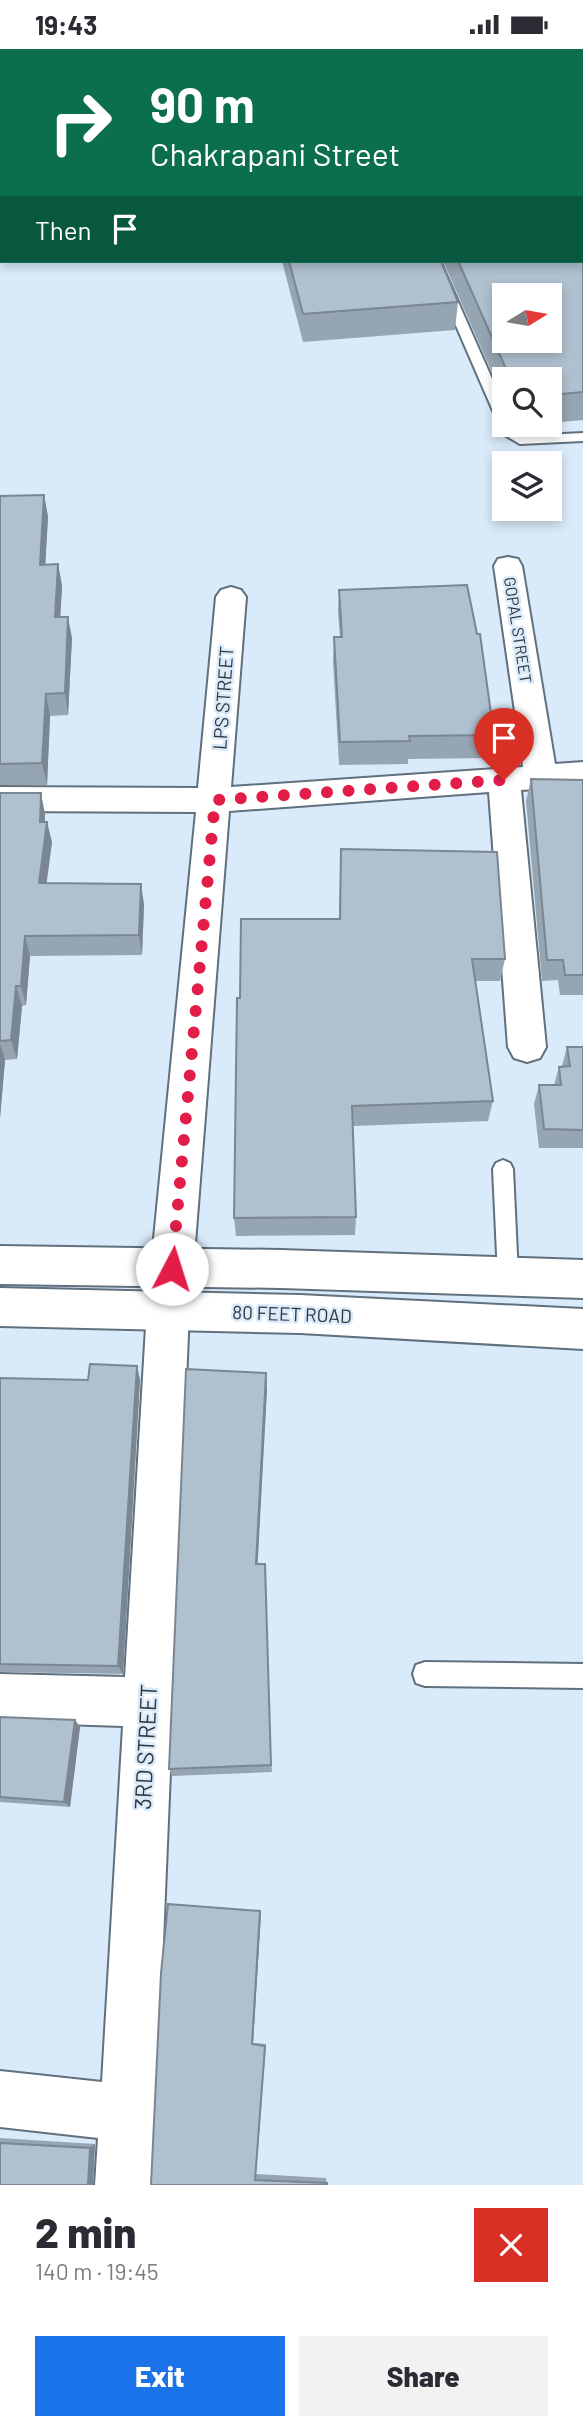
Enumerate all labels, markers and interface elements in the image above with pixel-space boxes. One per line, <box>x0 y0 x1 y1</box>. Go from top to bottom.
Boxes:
text: 19:43 <box>35 9 97 40</box>
text: 90 m <box>150 74 255 133</box>
icon: right <box>35 77 126 168</box>
text: Chakrapani Street <box>150 134 400 172</box>
icon: arrive <box>106 210 144 248</box>
text: Then <box>35 214 92 245</box>
north arrow <box>492 283 562 353</box>
map controls <box>492 283 562 521</box>
button: search <box>492 367 562 437</box>
button: layers <box>492 451 562 521</box>
street label: GOPAL STREET <box>501 575 536 684</box>
street label: LPS STREET <box>207 645 238 751</box>
pin <box>474 708 534 780</box>
icon: arrive <box>485 719 523 757</box>
position arrow <box>135 1232 209 1306</box>
street label: 80 FEET ROAD <box>232 1300 352 1327</box>
street label: 3RD STREET <box>128 1683 162 1810</box>
text: 2 min <box>35 2206 136 2256</box>
button: close <box>474 2208 548 2282</box>
text: 140 m · 19:45 <box>35 2257 159 2285</box>
button: Exit <box>35 2336 285 2416</box>
button: Share <box>299 2336 548 2416</box>

